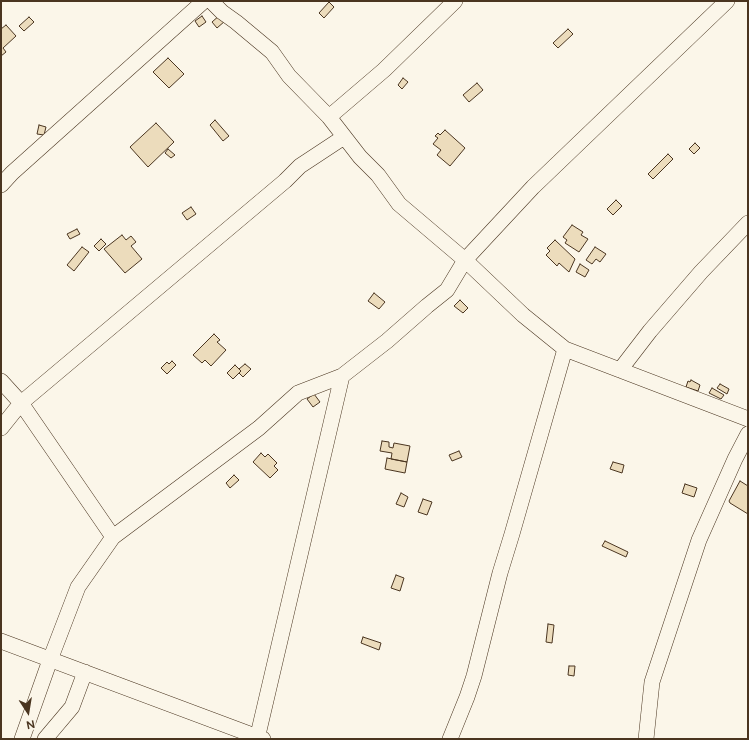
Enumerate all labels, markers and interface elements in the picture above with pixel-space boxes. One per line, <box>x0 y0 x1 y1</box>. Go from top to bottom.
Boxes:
north arrow <box>8 692 48 732</box>
text: N <box>25 717 36 731</box>

